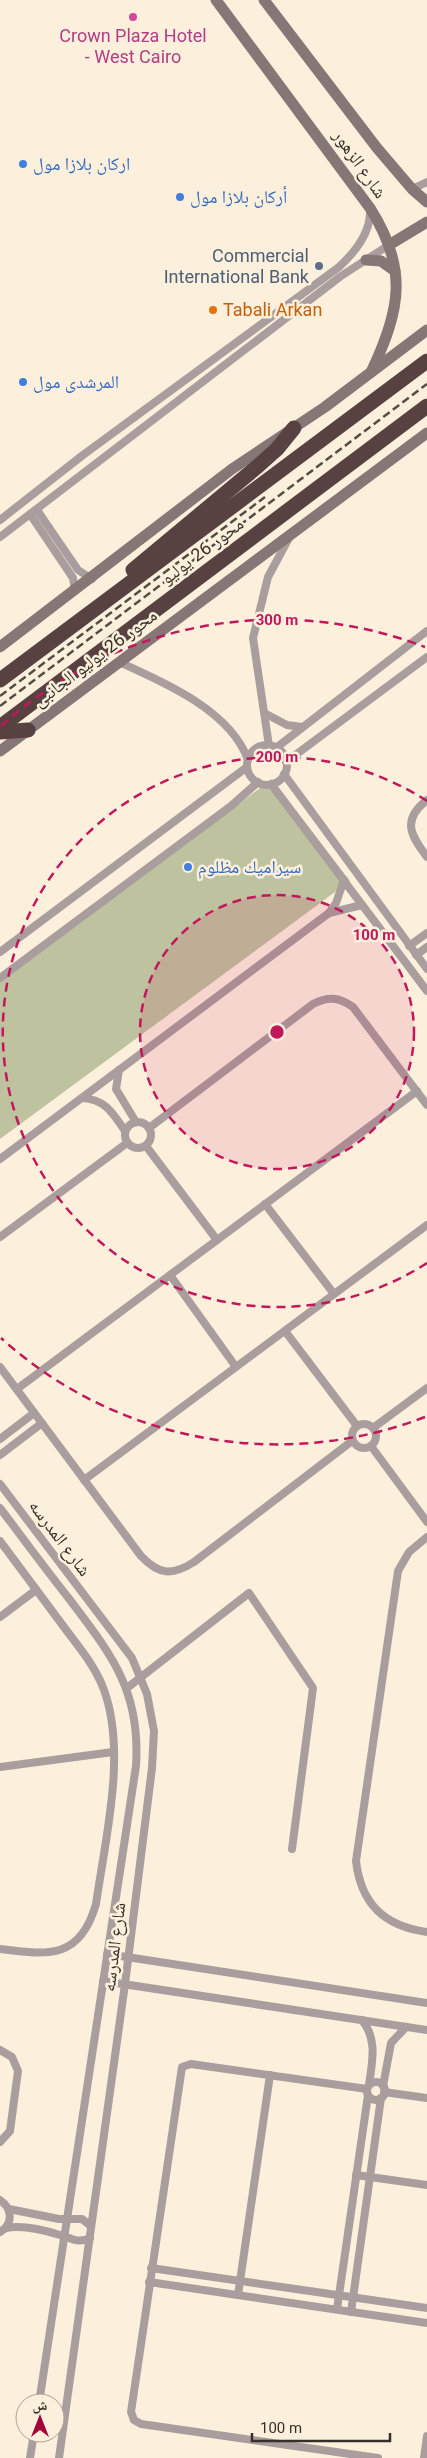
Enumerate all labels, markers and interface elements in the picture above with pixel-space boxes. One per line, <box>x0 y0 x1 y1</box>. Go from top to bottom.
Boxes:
marker: Crown Plaza Hotel - West Cairo <box>127 11 139 23</box>
place label: Crown Plaza Hotel - West Cairo <box>59 25 207 67</box>
street label: شارع الزهور <box>328 125 392 202</box>
place label: اركان بلازا مول <box>33 153 130 175</box>
marker: اركان بلازا مول <box>17 158 29 170</box>
place label: أركان بلازا مول <box>190 186 287 208</box>
marker: أركان بلازا مول <box>174 191 186 203</box>
place label: Commercial International Bank <box>164 245 310 287</box>
marker: Commercial International Bank <box>313 260 325 272</box>
place label: Tabali Arkan <box>223 299 322 320</box>
marker: Tabali Arkan <box>207 304 219 316</box>
place label: المرشدى مول <box>33 371 119 393</box>
marker: المرشدى مول <box>17 376 29 388</box>
street label: محور 26 يوليو <box>156 513 247 589</box>
street label: محور 26 يوليو الجانبى <box>29 604 161 712</box>
text: 300 m <box>256 611 298 629</box>
text: 200 m <box>256 748 298 766</box>
place label: سيراميك مظلوم <box>198 856 301 879</box>
marker: سيراميك مظلوم <box>182 861 194 873</box>
text: 100 m <box>353 926 395 944</box>
centre of rings <box>268 1023 286 1041</box>
street label: شارع المدرسه <box>24 1496 96 1580</box>
street label: شارع المدرسه <box>98 1901 130 1993</box>
north arrow <box>15 2393 65 2443</box>
text: ش <box>33 2397 48 2414</box>
scale bar <box>252 2410 390 2442</box>
text: 100 m <box>260 2419 302 2437</box>

